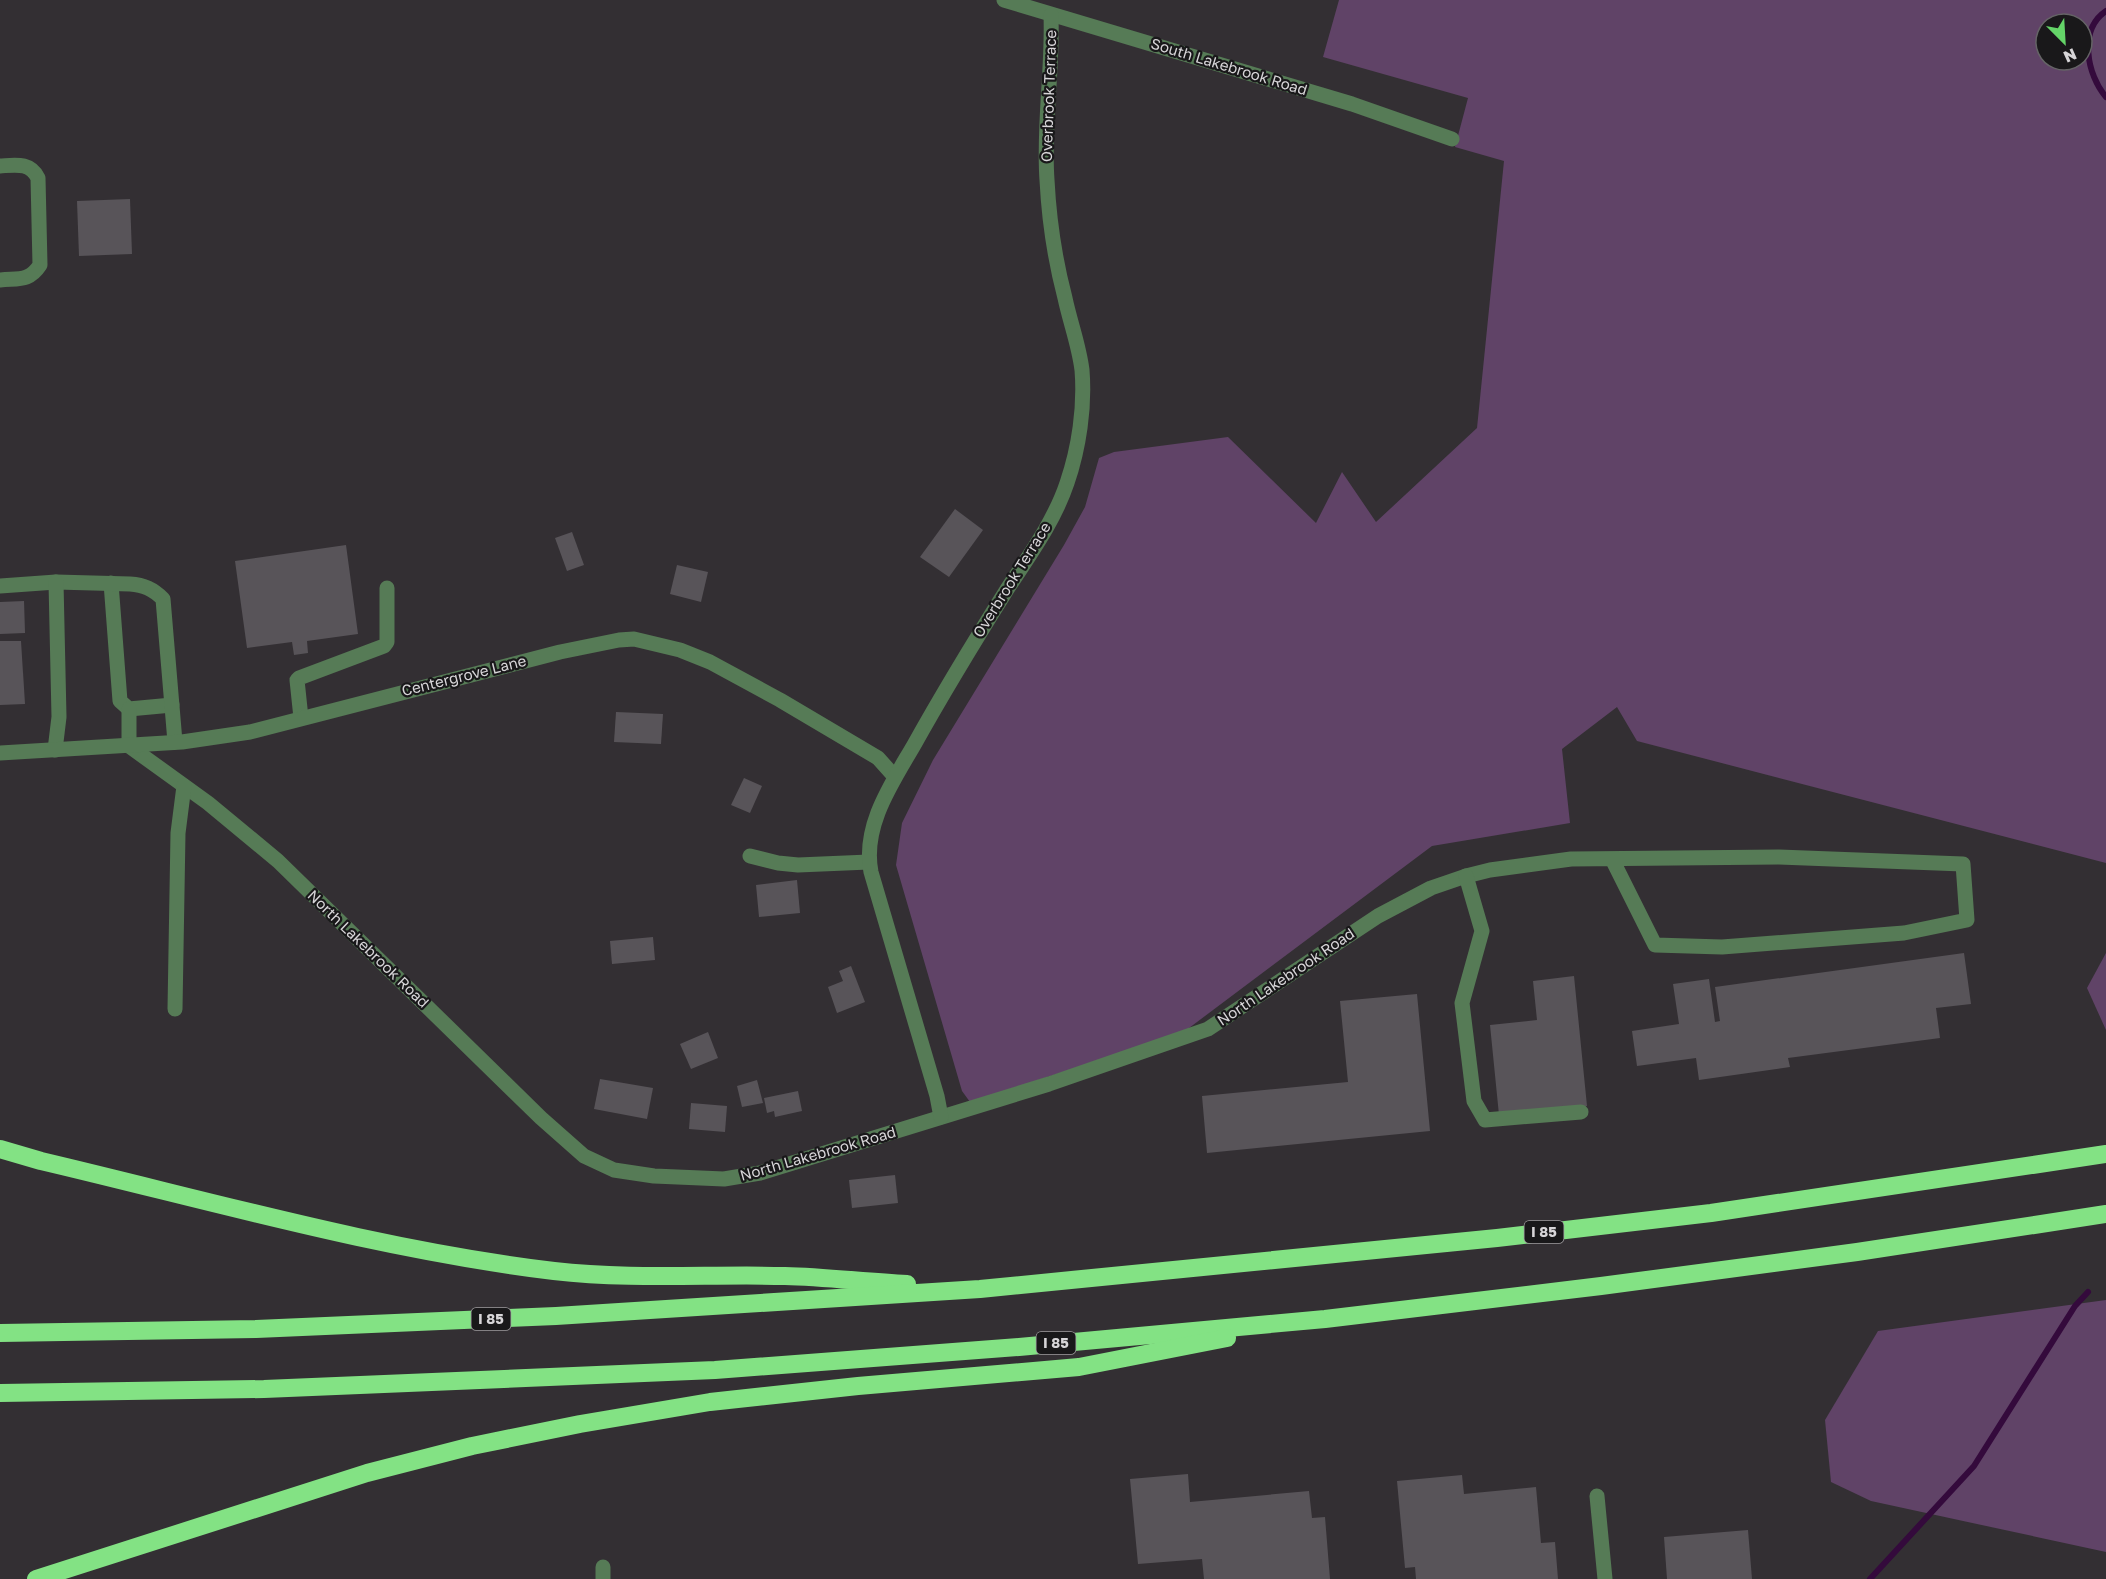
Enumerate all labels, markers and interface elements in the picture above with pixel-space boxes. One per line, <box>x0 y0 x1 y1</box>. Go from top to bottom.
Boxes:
north arrow <box>2034 12 2094 72</box>
street label: Overbrook Terrace <box>1037 29 1059 162</box>
street label: South Lakebrook Road <box>1149 34 1310 98</box>
text: N <box>2060 44 2080 67</box>
street label: Overbrook Terrace <box>968 518 1054 640</box>
street label: Centergrove Lane <box>400 651 528 699</box>
street label: North Lakebrook Road <box>304 886 433 1011</box>
street label: North Lakebrook Road <box>1213 924 1357 1029</box>
street label: North Lakebrook Road <box>738 1122 898 1184</box>
road number: I 85 <box>1524 1221 1564 1243</box>
road number: I 85 <box>472 1308 510 1330</box>
road number: I 85 <box>1036 1332 1076 1354</box>

